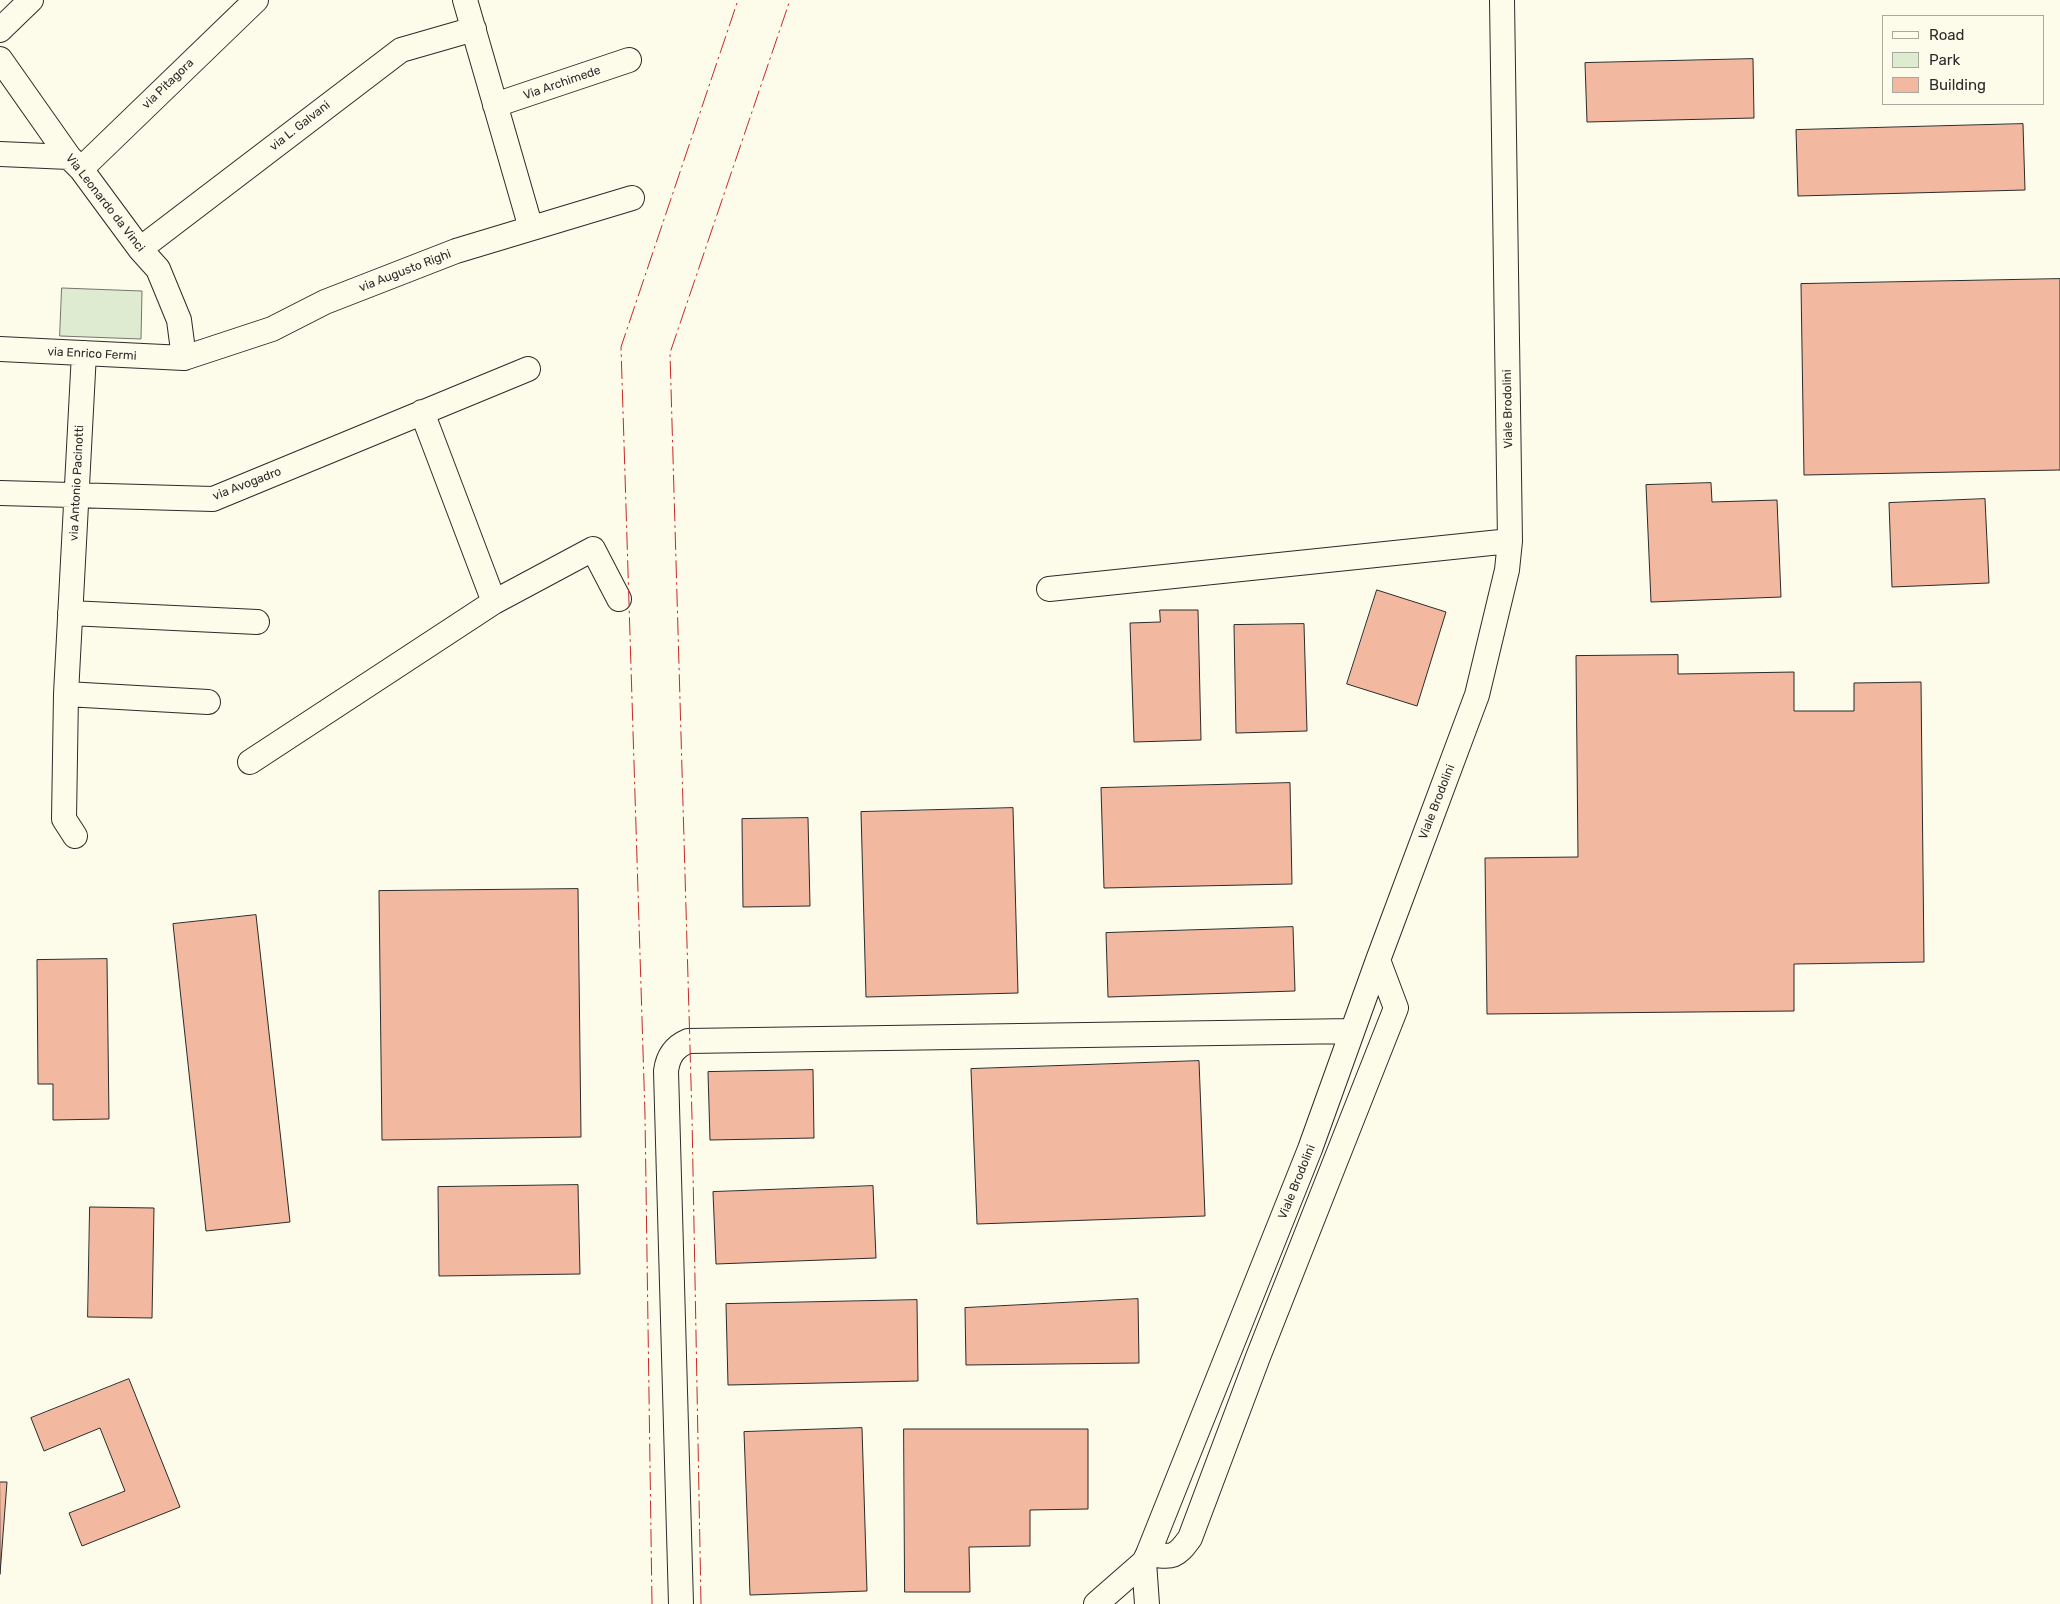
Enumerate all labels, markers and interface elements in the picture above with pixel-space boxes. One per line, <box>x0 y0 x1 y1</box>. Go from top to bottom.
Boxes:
legend <box>1882 15 2045 105</box>
text: Road <box>1929 26 1965 44</box>
text: Park <box>1929 51 1960 69</box>
street label: via Pitagora <box>139 56 197 112</box>
street label: Via Archimede <box>521 63 603 103</box>
text: Building <box>1929 76 1986 94</box>
street label: via L. Galvani <box>267 98 333 154</box>
street label: Via Leonardo da Vinci <box>62 151 148 255</box>
street label: via Augusto Righi <box>357 247 453 295</box>
street label: via Enrico Fermi <box>47 344 137 364</box>
street label: Viale Brodolini <box>1500 369 1516 449</box>
street label: via Antonio Pacinotti <box>67 425 87 541</box>
street label: via Avogadro <box>211 464 283 504</box>
street label: Viale Brodolini <box>1416 762 1458 842</box>
street label: Viale Brodolini <box>1275 1143 1319 1221</box>

